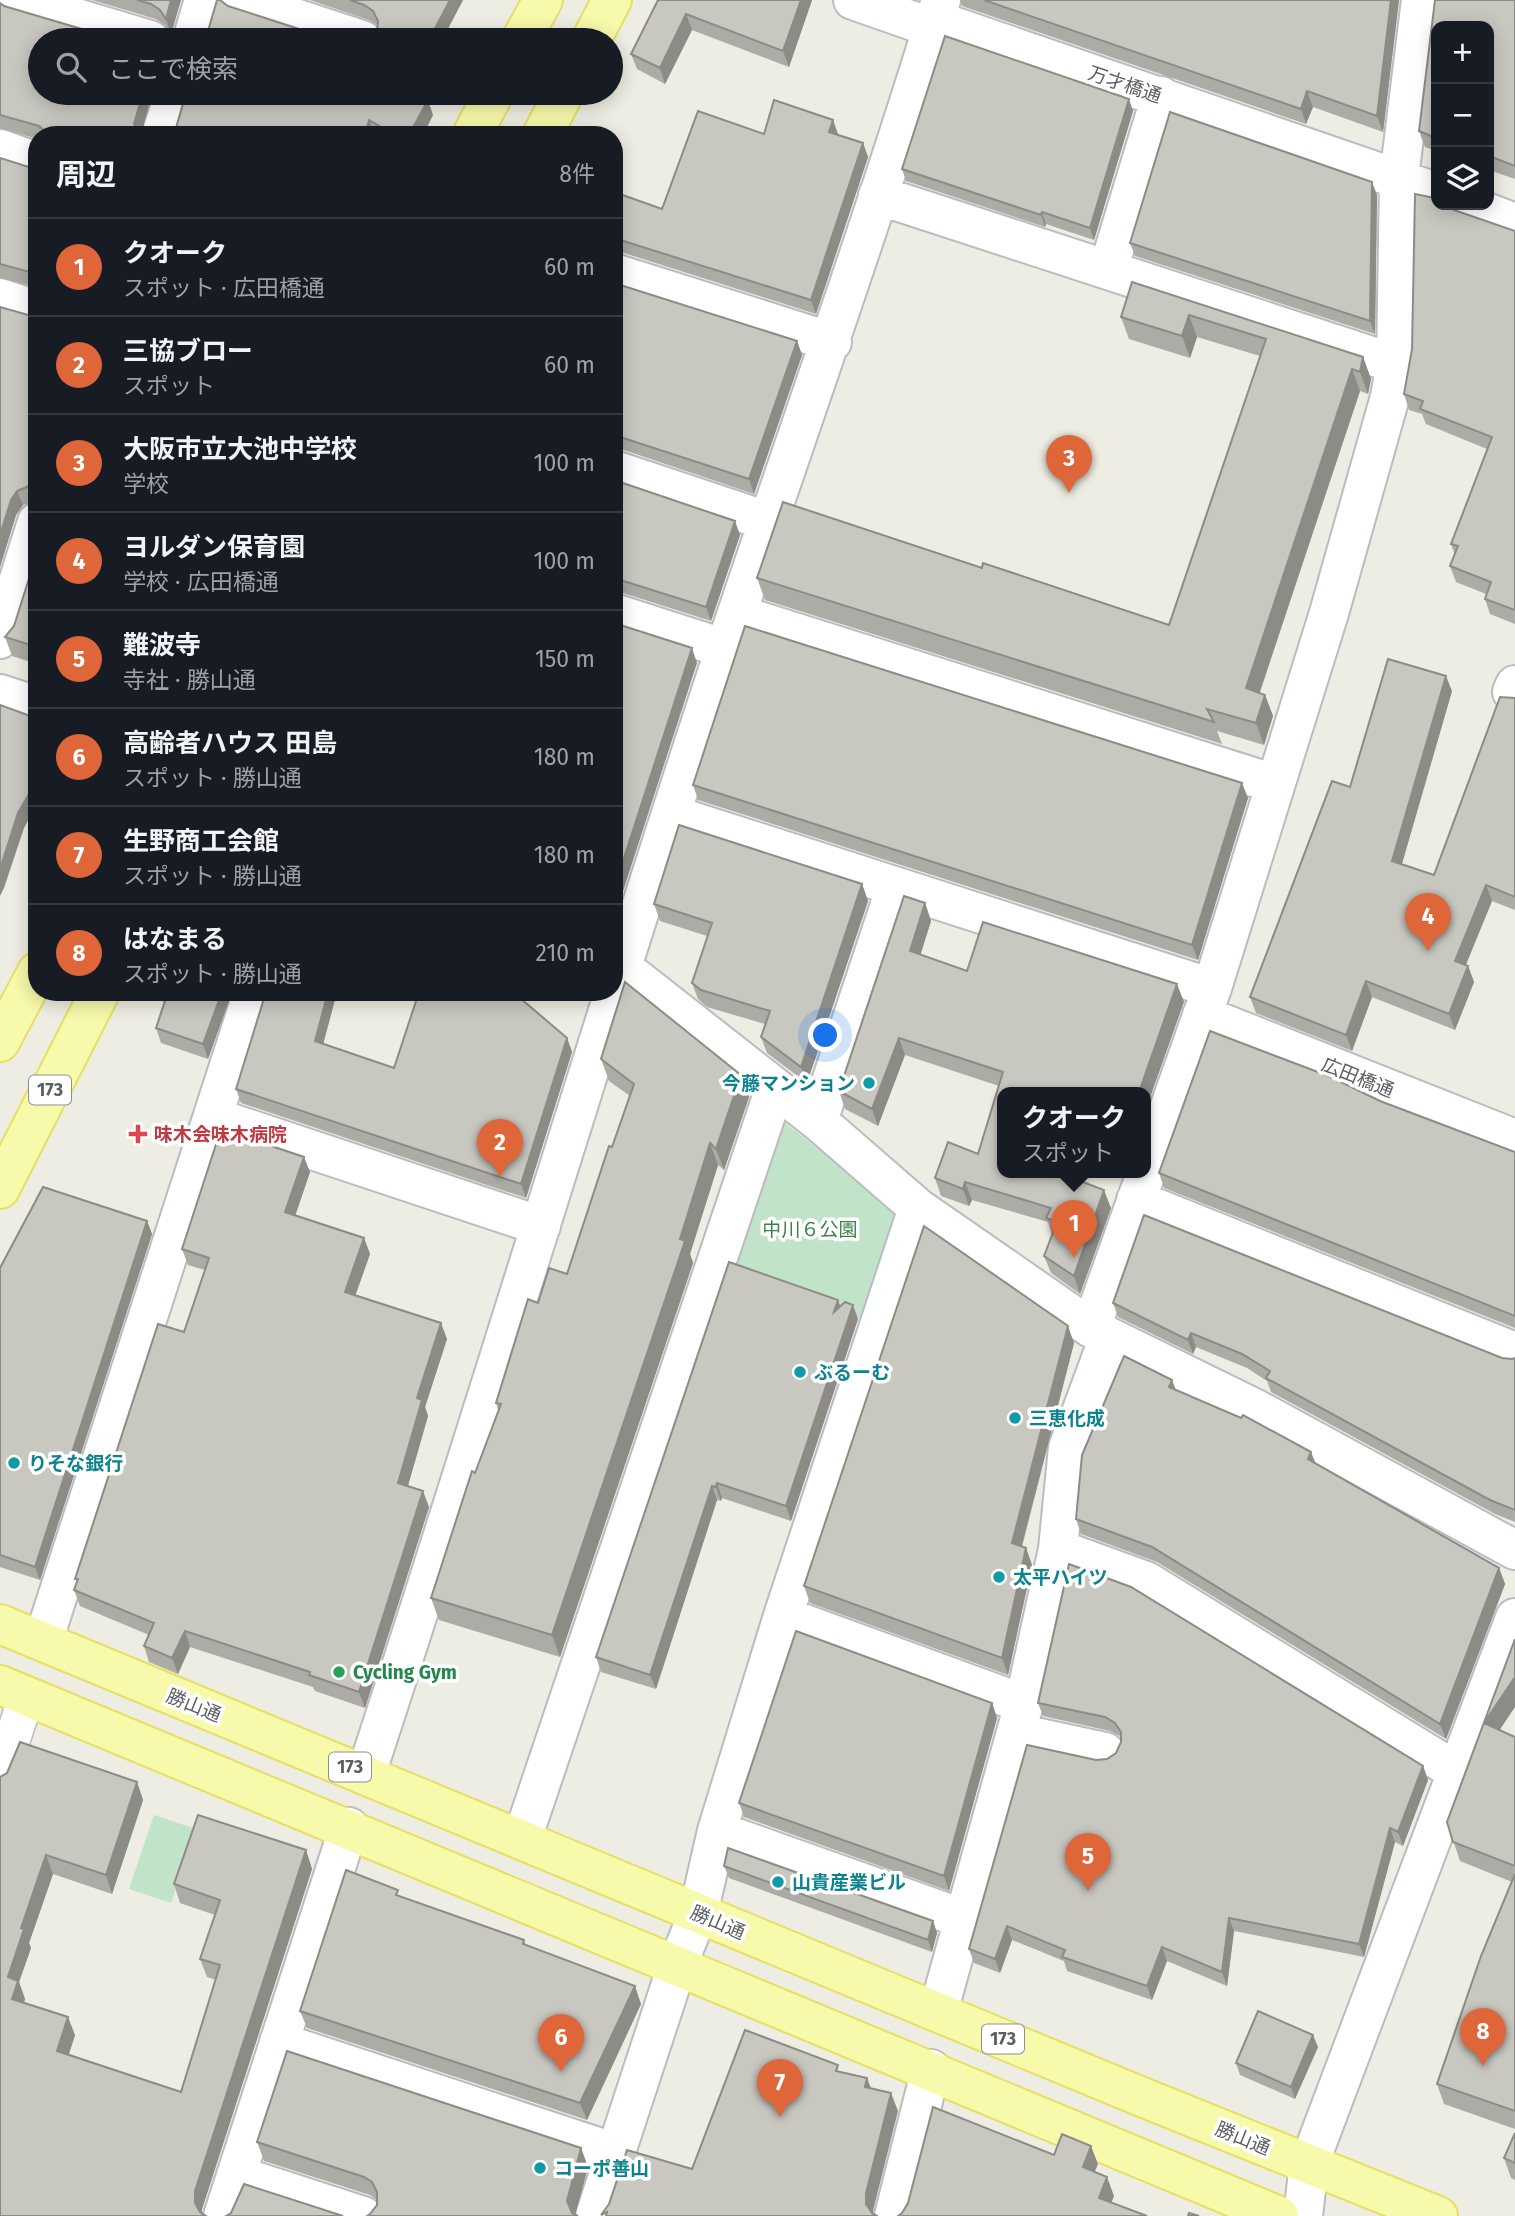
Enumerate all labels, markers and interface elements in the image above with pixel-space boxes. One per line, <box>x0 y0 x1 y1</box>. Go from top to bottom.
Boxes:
map controls <box>1431 21 1494 210</box>
button: + <box>1431 21 1494 84</box>
search box <box>28 28 623 105</box>
icon: search <box>52 48 90 86</box>
text: ここで検索 <box>108 54 238 85</box>
street label: 万才橋通 <box>1085 61 1165 108</box>
button: − <box>1431 84 1494 147</box>
button: layers <box>1431 147 1494 210</box>
text: 周辺 <box>56 157 116 193</box>
text: 8件 <box>559 160 595 188</box>
text: クオーク <box>123 238 227 269</box>
text: 1 <box>74 253 84 281</box>
text: 60 m <box>544 253 595 281</box>
text: スポット · 広田橋通 <box>123 274 325 302</box>
text: 三協ブロー <box>123 336 253 367</box>
text: 2 <box>73 351 85 379</box>
text: 60 m <box>544 351 595 379</box>
text: スポット <box>123 372 215 400</box>
text: 大阪市立大池中学校 <box>123 434 357 465</box>
pin: 3 <box>1046 435 1092 493</box>
text: 3 <box>73 449 85 477</box>
text: 100 m <box>534 449 595 477</box>
text: 学校 <box>123 470 169 498</box>
text: ヨルダン保育園 <box>123 532 305 563</box>
text: 4 <box>73 547 86 575</box>
text: 100 m <box>534 547 595 575</box>
text: 学校 · 広田橋通 <box>123 568 279 596</box>
text: 難波寺 <box>123 630 201 661</box>
text: 5 <box>73 645 85 673</box>
text: 150 m <box>535 645 595 673</box>
text: 寺社 · 勝山通 <box>123 666 256 694</box>
text: 高齢者ハウス 田島 <box>123 728 337 759</box>
text: 6 <box>73 743 85 771</box>
text: 180 m <box>534 743 595 771</box>
text: スポット · 勝山通 <box>123 764 302 792</box>
text: 生野商工会館 <box>123 826 279 857</box>
text: 7 <box>74 841 84 869</box>
text: 180 m <box>534 841 595 869</box>
text: スポット · 勝山通 <box>123 862 302 890</box>
pin: 4 <box>1405 893 1451 951</box>
text: はなまる <box>123 924 227 955</box>
text: 8 <box>72 939 86 967</box>
text: 210 m <box>536 939 595 967</box>
text: スポット · 勝山通 <box>123 960 302 988</box>
your location <box>808 1018 842 1052</box>
street label: 広田橋通 <box>1318 1053 1397 1102</box>
place label: 今藤マンション <box>722 1072 855 1095</box>
marker: 今藤マンション <box>861 1075 877 1091</box>
road number: 173 <box>29 1076 71 1105</box>
popup <box>997 1087 1151 1178</box>
text: クオーク <box>1022 1103 1126 1134</box>
pin: 2 <box>477 1119 523 1177</box>
place label: 味木会味木病院 <box>154 1123 287 1146</box>
marker: 味木会味木病院 <box>128 1124 148 1144</box>
text: スポット <box>1022 1139 1114 1167</box>
pin: 1 <box>1051 1200 1097 1258</box>
park label: 中川６公園 <box>762 1218 858 1241</box>
place label: ぶるーむ <box>814 1361 890 1384</box>
marker: ぶるーむ <box>792 1364 808 1380</box>
place label: 三恵化成 <box>1029 1407 1105 1430</box>
marker: 三恵化成 <box>1007 1410 1023 1426</box>
place label: りそな銀行 <box>28 1452 123 1475</box>
marker: りそな銀行 <box>6 1455 22 1471</box>
place label: 太平ハイツ <box>1013 1566 1108 1589</box>
marker: 太平ハイツ <box>991 1569 1007 1585</box>
place label: Cycling Gym <box>353 1661 457 1684</box>
marker: Cycling Gym <box>331 1664 347 1680</box>
street label: 勝山通 <box>163 1684 225 1727</box>
road number: 173 <box>329 1752 371 1782</box>
pin: 5 <box>1065 1833 1111 1891</box>
place label: 山貴産業ビル <box>792 1871 906 1894</box>
marker: 山貴産業ビル <box>770 1874 786 1890</box>
street label: 勝山通 <box>687 1901 749 1944</box>
pin: 8 <box>1460 2008 1506 2066</box>
pin: 6 <box>538 2014 584 2072</box>
road number: 173 <box>982 2024 1024 2054</box>
pin: 7 <box>757 2059 803 2117</box>
street label: 勝山通 <box>1212 2117 1274 2160</box>
place label: コーポ善山 <box>554 2157 649 2180</box>
marker: コーポ善山 <box>532 2160 548 2176</box>

